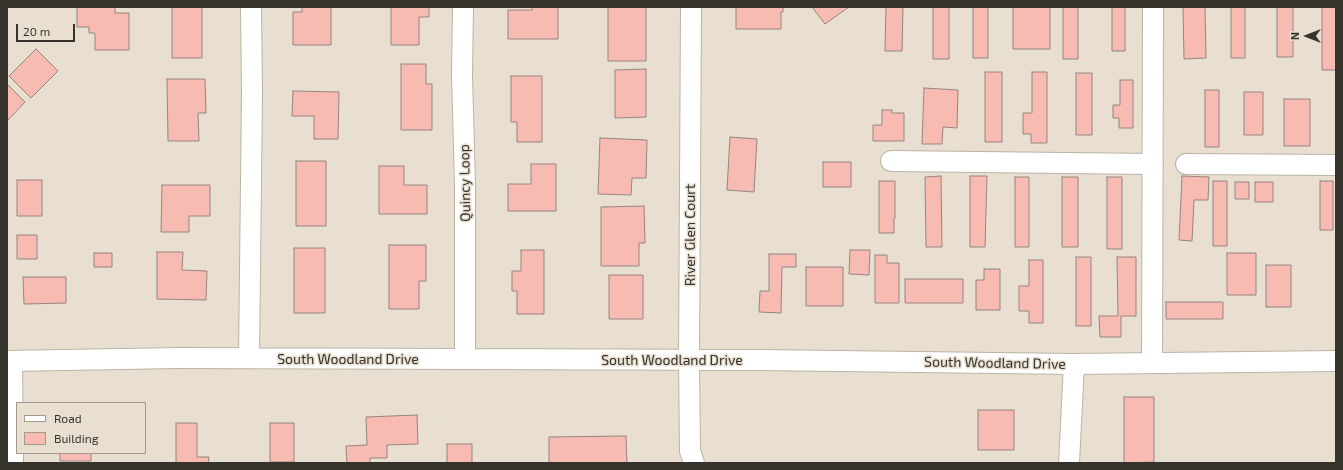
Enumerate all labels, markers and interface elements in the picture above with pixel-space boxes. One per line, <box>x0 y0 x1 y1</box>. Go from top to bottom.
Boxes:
scale bar <box>18 16 77 42</box>
north arrow <box>1287 16 1327 56</box>
text: 20 m <box>23 24 50 38</box>
text: N <box>1288 32 1301 40</box>
street label: Quincy Loop <box>456 144 474 222</box>
street label: River Glen Court <box>682 184 698 286</box>
street label: South Woodland Drive <box>277 351 419 367</box>
street label: South Woodland Drive <box>601 352 743 368</box>
street label: South Woodland Drive <box>924 353 1066 373</box>
legend <box>16 402 146 454</box>
text: Road <box>54 411 82 425</box>
text: Building <box>54 431 98 445</box>

